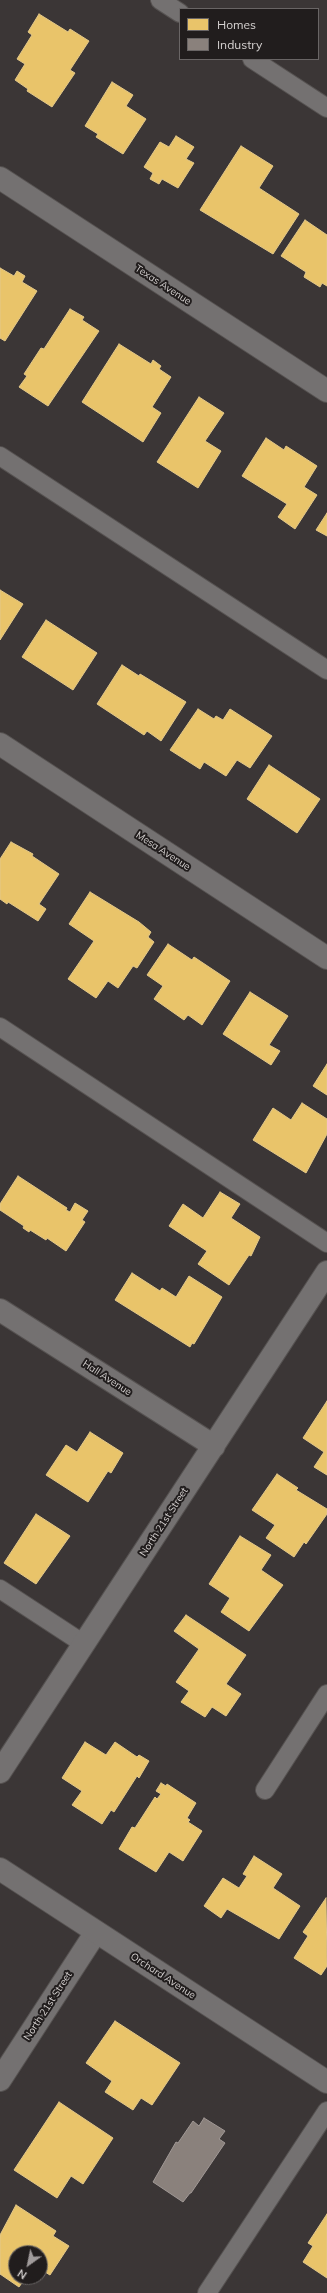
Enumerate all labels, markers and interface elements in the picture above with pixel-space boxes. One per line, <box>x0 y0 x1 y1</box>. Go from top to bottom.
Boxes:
legend <box>179 8 319 60</box>
text: Homes <box>217 17 256 32</box>
text: Industry <box>217 37 262 52</box>
street label: Texas Avenue <box>133 262 193 308</box>
street label: Mesa Avenue <box>134 829 192 873</box>
street label: Hall Avenue <box>80 1358 134 1398</box>
street label: North 21st Street <box>137 1485 191 1559</box>
street label: Orchard Avenue <box>128 1951 198 2001</box>
street label: North 21st Street <box>21 1969 75 2043</box>
north arrow <box>8 2245 48 2285</box>
text: N <box>15 2266 29 2282</box>

